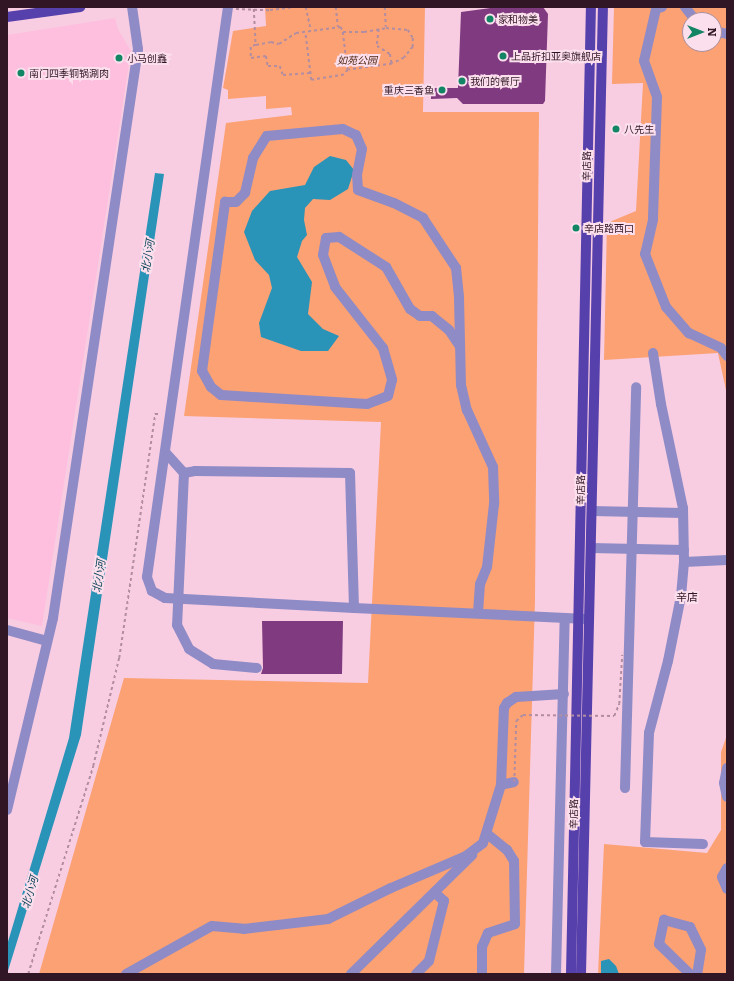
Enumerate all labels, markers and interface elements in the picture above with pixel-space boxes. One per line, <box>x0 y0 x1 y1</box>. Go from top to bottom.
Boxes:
north arrow <box>682 12 722 52</box>
place label: 家和物美 <box>498 13 538 25</box>
marker: 家和物美 <box>485 14 495 24</box>
text: N <box>705 27 721 37</box>
place label: 上品折扣亚奥旗舰店 <box>511 50 601 62</box>
marker: 上品折扣亚奥旗舰店 <box>498 51 508 61</box>
place label: 小马创鑫 <box>127 52 167 64</box>
marker: 小马创鑫 <box>114 53 124 63</box>
park label: 如苑公园 <box>337 54 377 66</box>
place label: 南门四季铜锅涮肉 <box>29 67 109 79</box>
marker: 南门四季铜锅涮肉 <box>16 68 26 78</box>
place label: 我们的餐厅 <box>470 75 520 87</box>
marker: 我们的餐厅 <box>457 76 467 86</box>
place label: 重庆三香鱼 <box>384 84 434 96</box>
marker: 重庆三香鱼 <box>437 85 447 95</box>
place label: 八先生 <box>624 123 654 135</box>
marker: 八先生 <box>611 124 621 134</box>
street label: 辛店路 <box>580 151 592 181</box>
place label: 辛店路西口 <box>584 222 634 234</box>
marker: 辛店路西口 <box>571 223 581 233</box>
water label: 北小河 <box>138 239 156 273</box>
street label: 辛店路 <box>574 475 586 505</box>
water label: 北小河 <box>89 559 107 593</box>
district label: 辛店 <box>676 589 698 603</box>
street label: 辛店路 <box>567 799 579 829</box>
water label: 北小河 <box>18 874 40 910</box>

